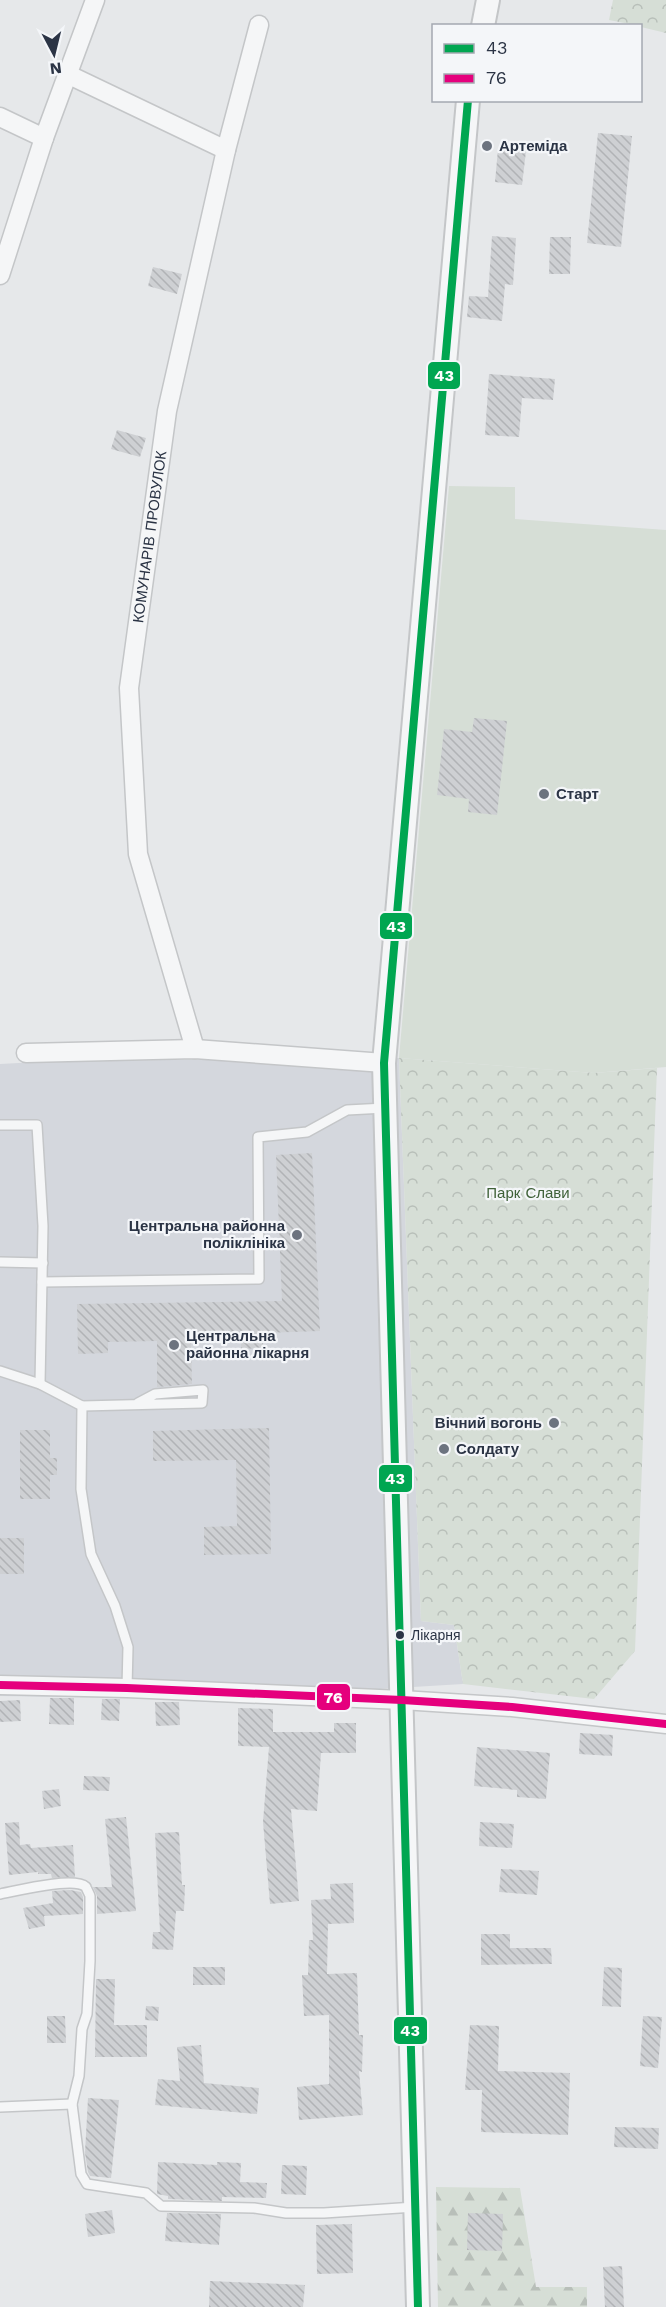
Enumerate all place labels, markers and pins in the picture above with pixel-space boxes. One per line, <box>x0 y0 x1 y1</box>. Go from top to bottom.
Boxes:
place label: Артеміда <box>499 137 568 155</box>
marker: Артеміда <box>480 139 494 153</box>
place label: Старт <box>556 785 599 803</box>
marker: Старт <box>537 787 551 801</box>
place label: Центральна районна поліклініка <box>129 1217 286 1252</box>
marker: Центральна районна поліклініка <box>290 1228 304 1242</box>
place label: Центральна районна лікарня <box>186 1327 309 1362</box>
marker: Центральна районна лікарня <box>167 1338 181 1352</box>
place label: Вічний вогонь <box>435 1414 542 1432</box>
marker: Вічний вогонь <box>547 1416 561 1430</box>
place label: Солдату <box>456 1440 520 1458</box>
marker: Солдату <box>437 1442 451 1456</box>
place label: Лікарня <box>411 1627 461 1643</box>
marker: Лікарня <box>394 1629 406 1641</box>

